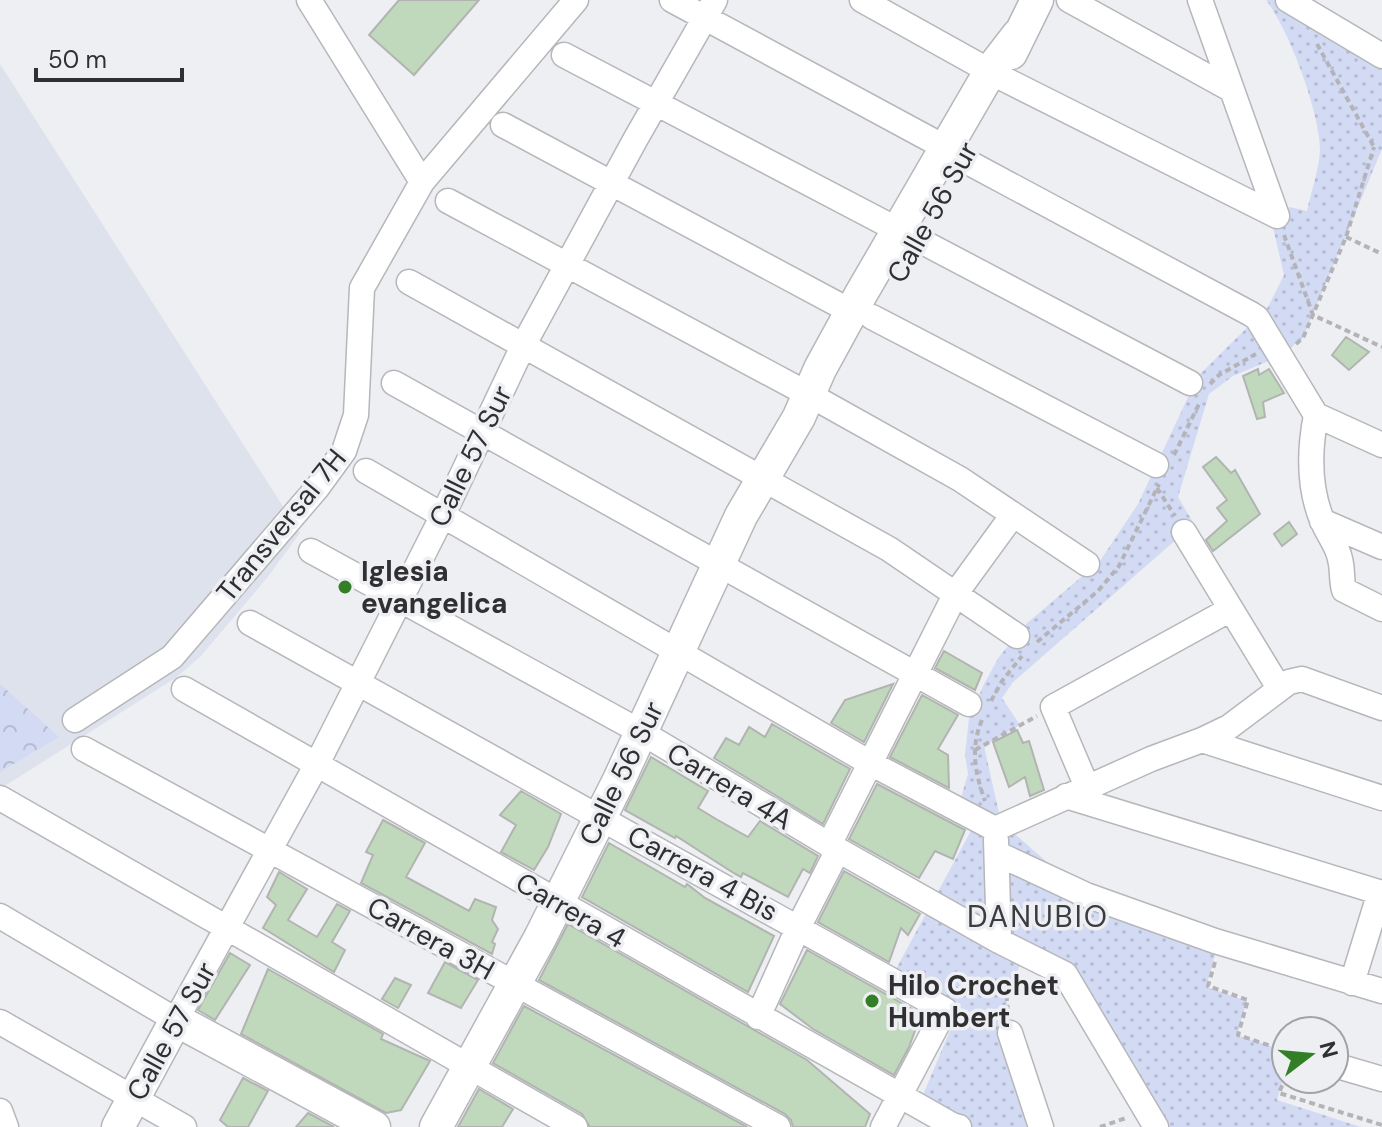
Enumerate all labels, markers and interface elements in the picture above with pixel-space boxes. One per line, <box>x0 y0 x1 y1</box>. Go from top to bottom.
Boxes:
scale bar <box>36 32 182 82</box>
text: 50 m <box>48 44 107 75</box>
street label: Calle 56 Sur <box>878 135 986 289</box>
street label: Calle 57 Sur <box>420 379 521 533</box>
street label: Transversal 7H <box>208 441 354 609</box>
place label: Iglesia evangelica <box>361 553 508 622</box>
marker: Iglesia evangelica <box>336 578 354 596</box>
street label: Calle 56 Sur <box>571 695 672 851</box>
street label: Carrera 4A <box>660 735 799 838</box>
street label: Carrera 4 Bis <box>621 817 785 930</box>
street label: Carrera 4 <box>509 864 633 957</box>
street label: Carrera 3H <box>361 888 501 989</box>
district label: DANUBIO <box>967 897 1109 936</box>
street label: Calle 57 Sur <box>118 955 225 1107</box>
place label: Hilo Crochet Humbert <box>888 967 1059 1036</box>
marker: Hilo Crochet Humbert <box>863 992 881 1010</box>
north arrow <box>1270 1015 1350 1095</box>
text: N <box>1313 1038 1345 1061</box>

